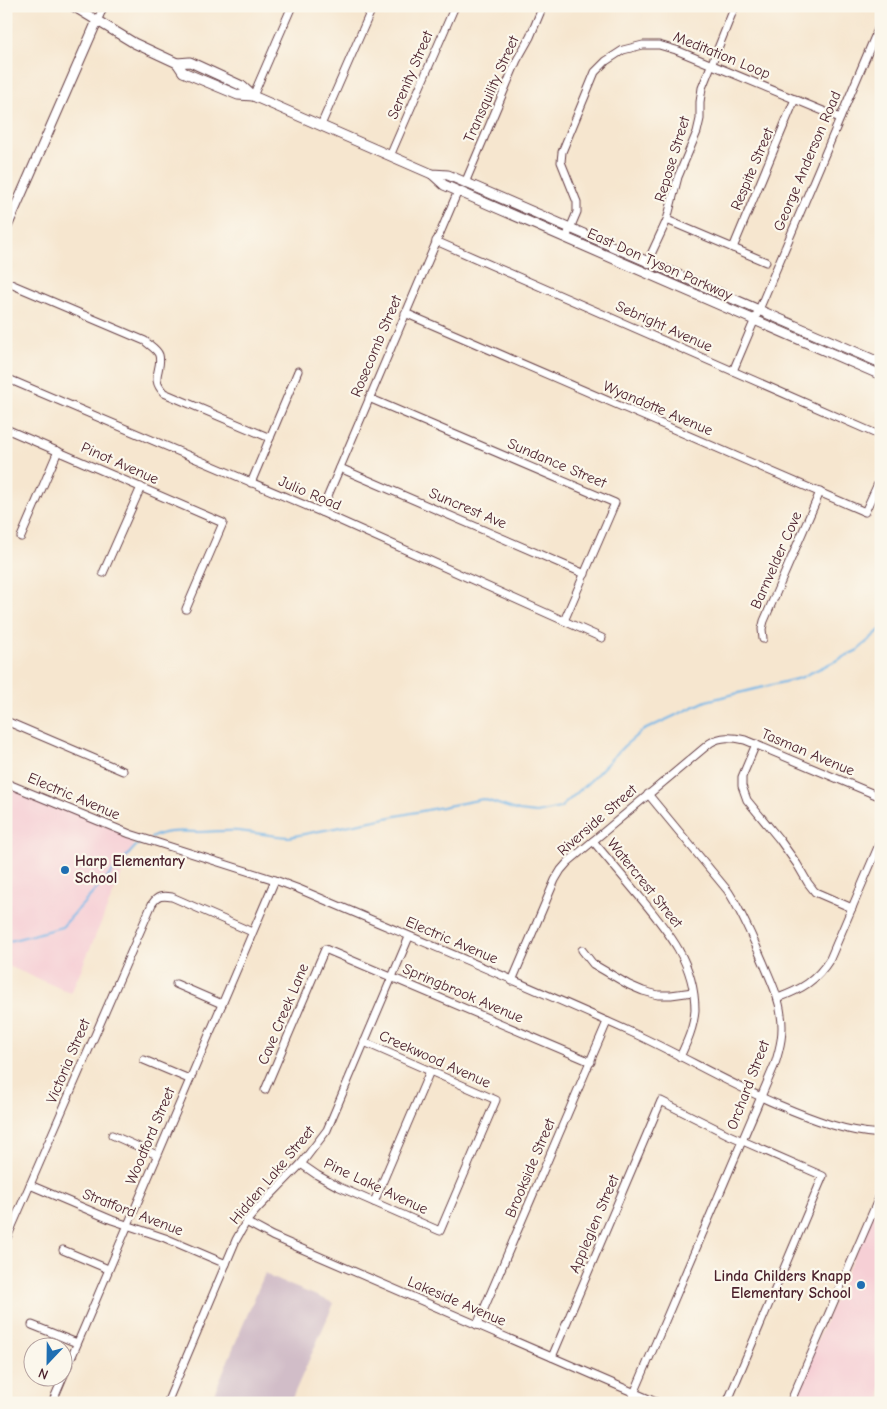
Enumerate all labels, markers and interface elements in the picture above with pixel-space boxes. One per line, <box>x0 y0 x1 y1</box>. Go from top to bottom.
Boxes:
street label: Serenity Street <box>383 27 437 122</box>
street label: Meditation Loop <box>671 27 773 83</box>
street label: Transquility Street <box>459 32 523 145</box>
street label: George Anderson Road <box>769 88 845 234</box>
street label: Repose Street <box>650 113 694 204</box>
street label: Respite Street <box>727 124 778 213</box>
street label: East Don Tyson Parkway <box>585 224 736 304</box>
street label: Rosecomb Street <box>347 292 406 399</box>
street label: Sebright Avenue <box>613 297 716 356</box>
street label: Wyandotte Avenue <box>600 377 716 439</box>
street label: Sundance Street <box>505 434 610 492</box>
street label: Pinot Avenue <box>78 438 162 488</box>
street label: Julio Road <box>276 472 344 514</box>
street label: Suncrest Ave <box>427 484 510 533</box>
street label: Barnvelder Cove <box>746 508 806 612</box>
street label: Tasman Avenue <box>759 724 858 780</box>
street label: Electric Avenue <box>25 768 123 824</box>
street label: Riverside Street <box>554 780 641 859</box>
street label: Watercrest Street <box>603 835 687 932</box>
place label: Harp Elementary School <box>75 852 185 887</box>
marker: Harp Elementary School <box>59 864 71 876</box>
street label: Electric Avenue <box>403 912 501 968</box>
street label: Springbrook Avenue <box>400 959 527 1027</box>
street label: Cave Creek Lane <box>254 960 313 1067</box>
street label: Victoria Street <box>42 1015 94 1106</box>
street label: Creekwood Avenue <box>376 1026 494 1092</box>
street label: Orchard Street <box>723 1037 774 1132</box>
street label: Woodford Street <box>121 1084 179 1187</box>
street label: Brookside Street <box>501 1115 559 1220</box>
street label: Hidden Lake Street <box>226 1122 319 1228</box>
street label: Pine Lake Avenue <box>321 1154 431 1218</box>
street label: Appleglen Street <box>565 1171 623 1276</box>
street label: Stratford Avenue <box>80 1185 186 1240</box>
place label: Linda Childers Knapp Elementary School <box>714 1267 851 1302</box>
street label: Lakeside Avenue <box>405 1272 509 1330</box>
marker: Linda Childers Knapp Elementary School <box>855 1279 867 1291</box>
north arrow <box>22 1336 72 1386</box>
text: N <box>36 1364 51 1383</box>

